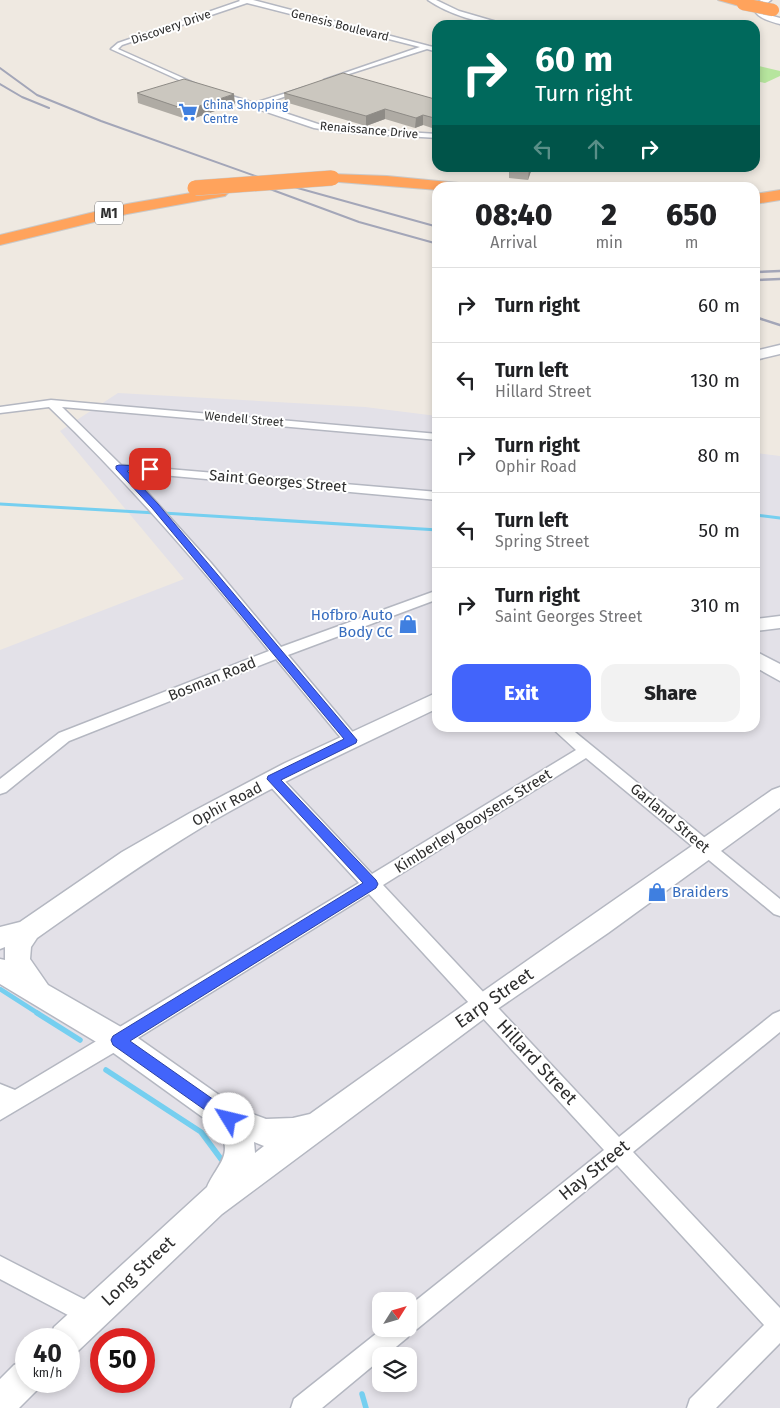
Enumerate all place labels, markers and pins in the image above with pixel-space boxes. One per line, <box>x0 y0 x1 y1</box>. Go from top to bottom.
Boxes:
place label: China Shopping Centre <box>203 98 289 126</box>
supermarket icon: China Shopping Centre <box>177 101 199 123</box>
pin <box>129 448 171 490</box>
place label: Hofbro Auto Body CC <box>311 606 394 641</box>
shop icon: Hofbro Auto Body CC <box>397 613 419 635</box>
shop icon: Braiders <box>646 881 668 903</box>
place label: Braiders <box>672 883 729 901</box>

